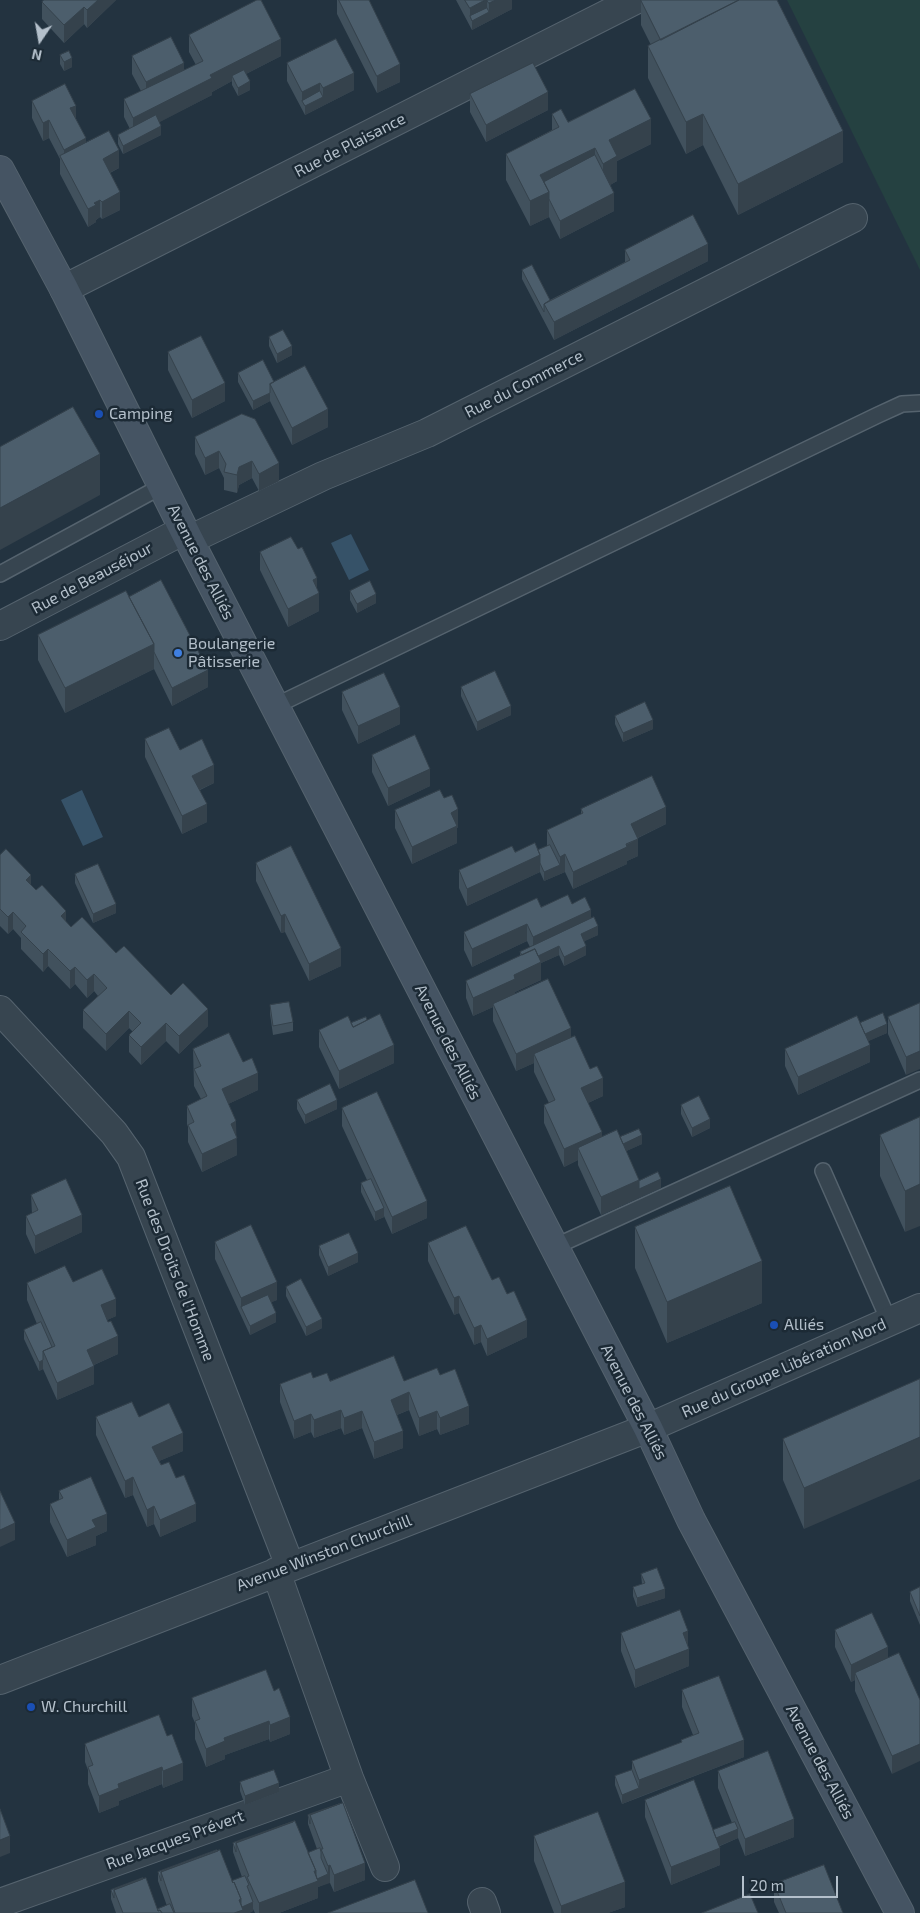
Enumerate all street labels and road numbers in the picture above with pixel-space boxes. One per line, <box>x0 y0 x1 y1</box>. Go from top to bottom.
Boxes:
street label: Rue de Plaisance <box>291 109 409 181</box>
street label: Rue du Commerce <box>462 346 586 422</box>
street label: Avenue des Alliés <box>164 501 238 623</box>
street label: Rue de Beauséjour <box>28 538 156 618</box>
street label: Avenue des Alliés <box>411 981 485 1103</box>
street label: Rue des Droits de l'Homme <box>131 1176 219 1364</box>
street label: Rue du Groupe Libération Nord <box>679 1314 889 1422</box>
street label: Avenue des Alliés <box>597 1341 671 1463</box>
street label: Avenue Winston Churchill <box>234 1511 414 1595</box>
street label: Avenue des Alliés <box>782 1702 858 1822</box>
street label: Rue Jacques Prévert <box>103 1806 247 1874</box>

